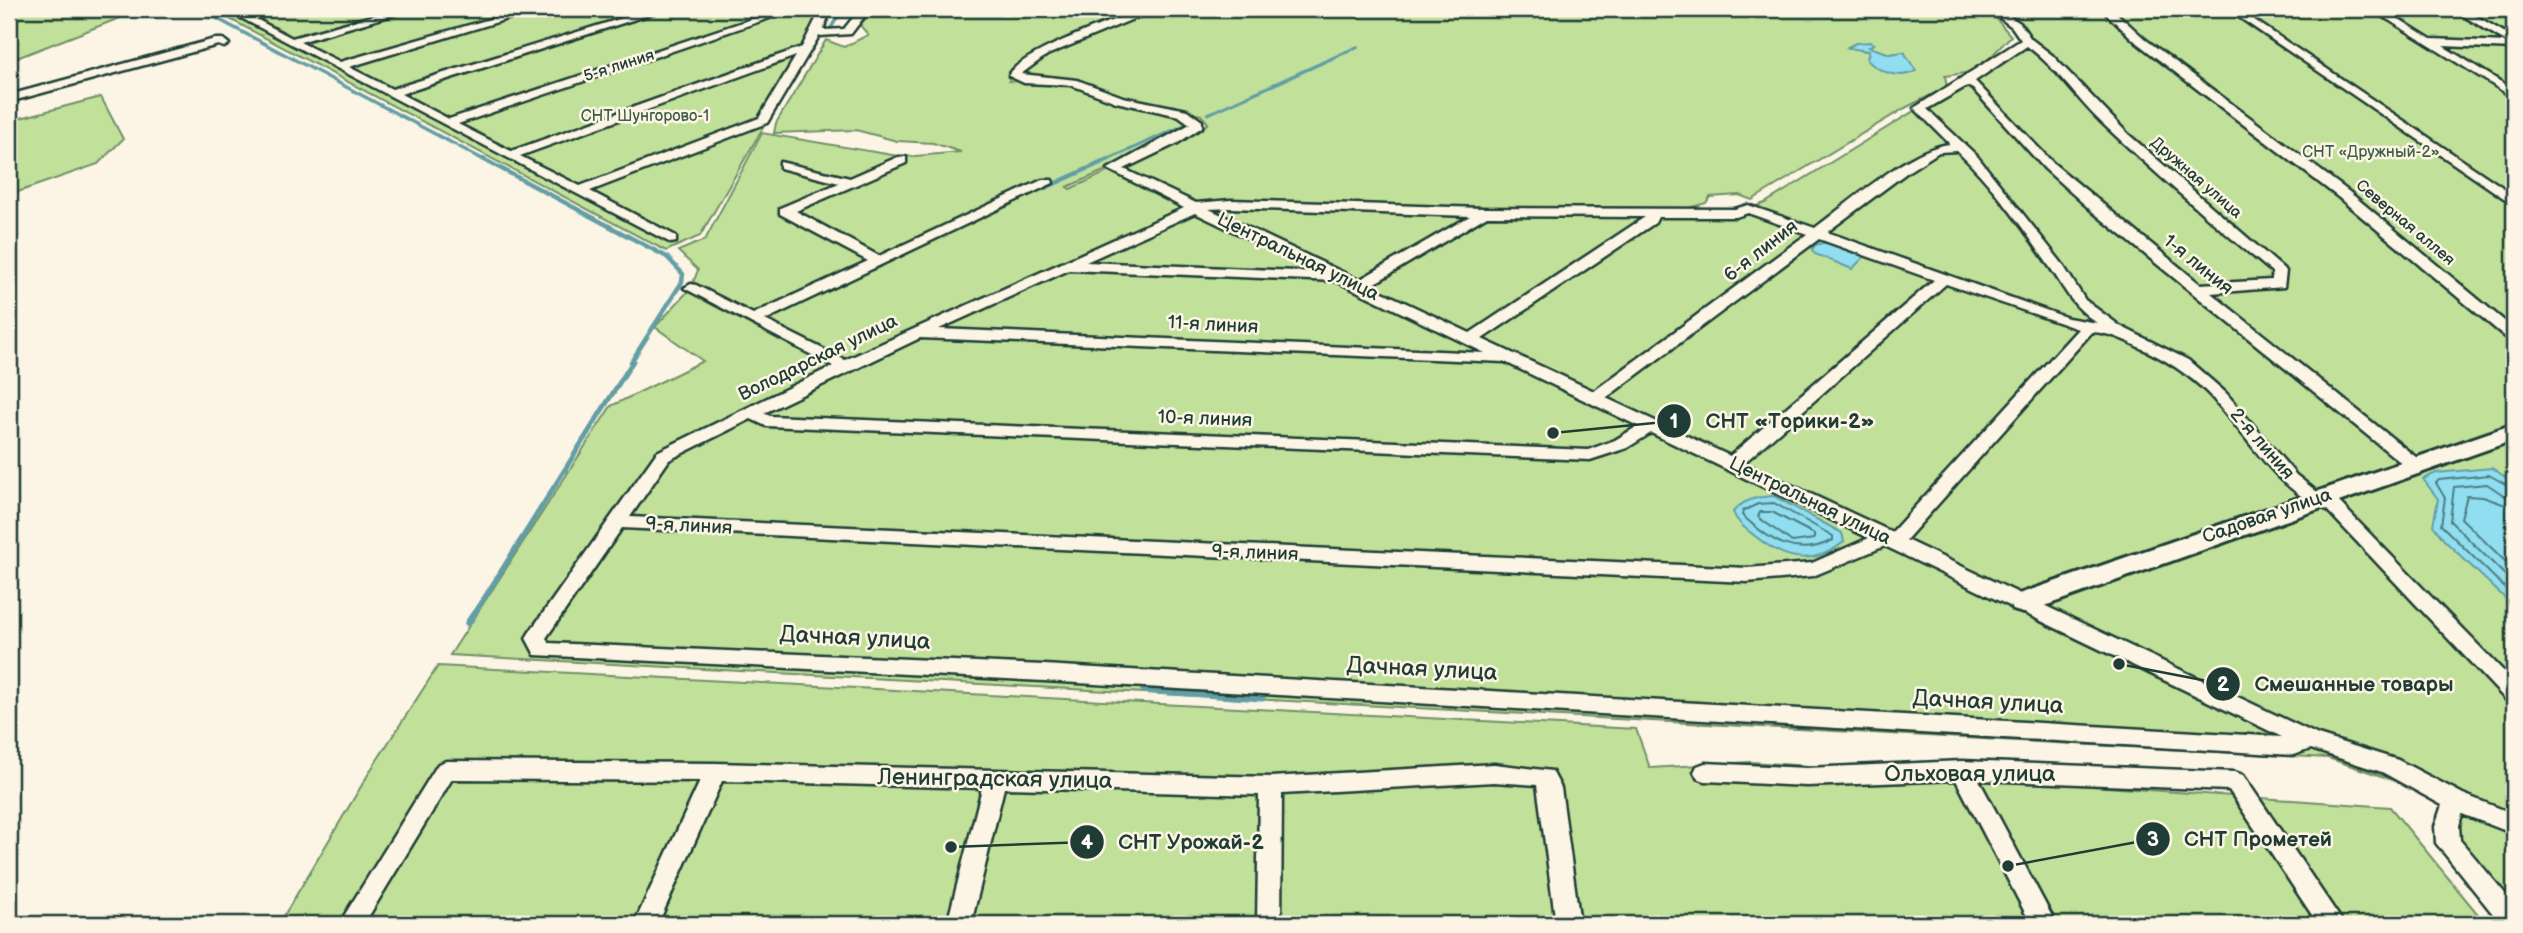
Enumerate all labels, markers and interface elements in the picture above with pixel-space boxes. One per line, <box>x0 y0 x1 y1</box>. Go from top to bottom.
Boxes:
street label: 5-я линия <box>581 46 657 86</box>
park label: СНТ Шунгорово-1 <box>581 107 709 126</box>
street label: Дружная улица <box>2146 133 2246 223</box>
park label: СНТ «Дружный-2» <box>2302 143 2440 162</box>
street label: Северная аллея <box>2352 176 2458 270</box>
street label: Центральная улица <box>1213 208 1383 306</box>
street label: 6-я линия <box>1719 215 1803 287</box>
street label: 1-я линия <box>2158 230 2238 300</box>
street label: Володарская улица <box>735 310 901 406</box>
street label: 11-я линия <box>1167 311 1259 339</box>
callout: СНТ «Торики-2» <box>1657 400 1888 442</box>
street label: 2-я линия <box>2225 404 2299 484</box>
street label: 10-я линия <box>1157 406 1253 432</box>
text: 1 <box>1670 409 1678 434</box>
text: СНТ «Торики-2» <box>1706 409 1874 434</box>
street label: Центральная улица <box>1725 452 1895 550</box>
street label: Садовая улица <box>2199 483 2335 549</box>
street label: 9-я линия <box>645 512 733 540</box>
street label: 9-я линия <box>1211 540 1299 566</box>
street label: Дачная улица <box>779 620 932 656</box>
street label: Дачная улица <box>1346 651 1499 687</box>
callout: Смешанные товары <box>2206 663 2468 705</box>
text: 2 <box>2217 672 2230 697</box>
text: Смешанные товары <box>2254 672 2454 697</box>
street label: Дачная улица <box>1912 684 2065 720</box>
street label: Ольховая улица <box>1884 760 2056 788</box>
street label: Ленинградская улица <box>876 763 1113 795</box>
callout: СНТ Прометей <box>2135 818 2346 860</box>
callout: СНТ Урожай-2 <box>1069 821 1278 863</box>
text: 3 <box>2147 827 2159 852</box>
text: СНТ Прометей <box>2184 827 2332 852</box>
text: 4 <box>1081 830 1094 855</box>
text: СНТ Урожай-2 <box>1118 830 1264 855</box>

